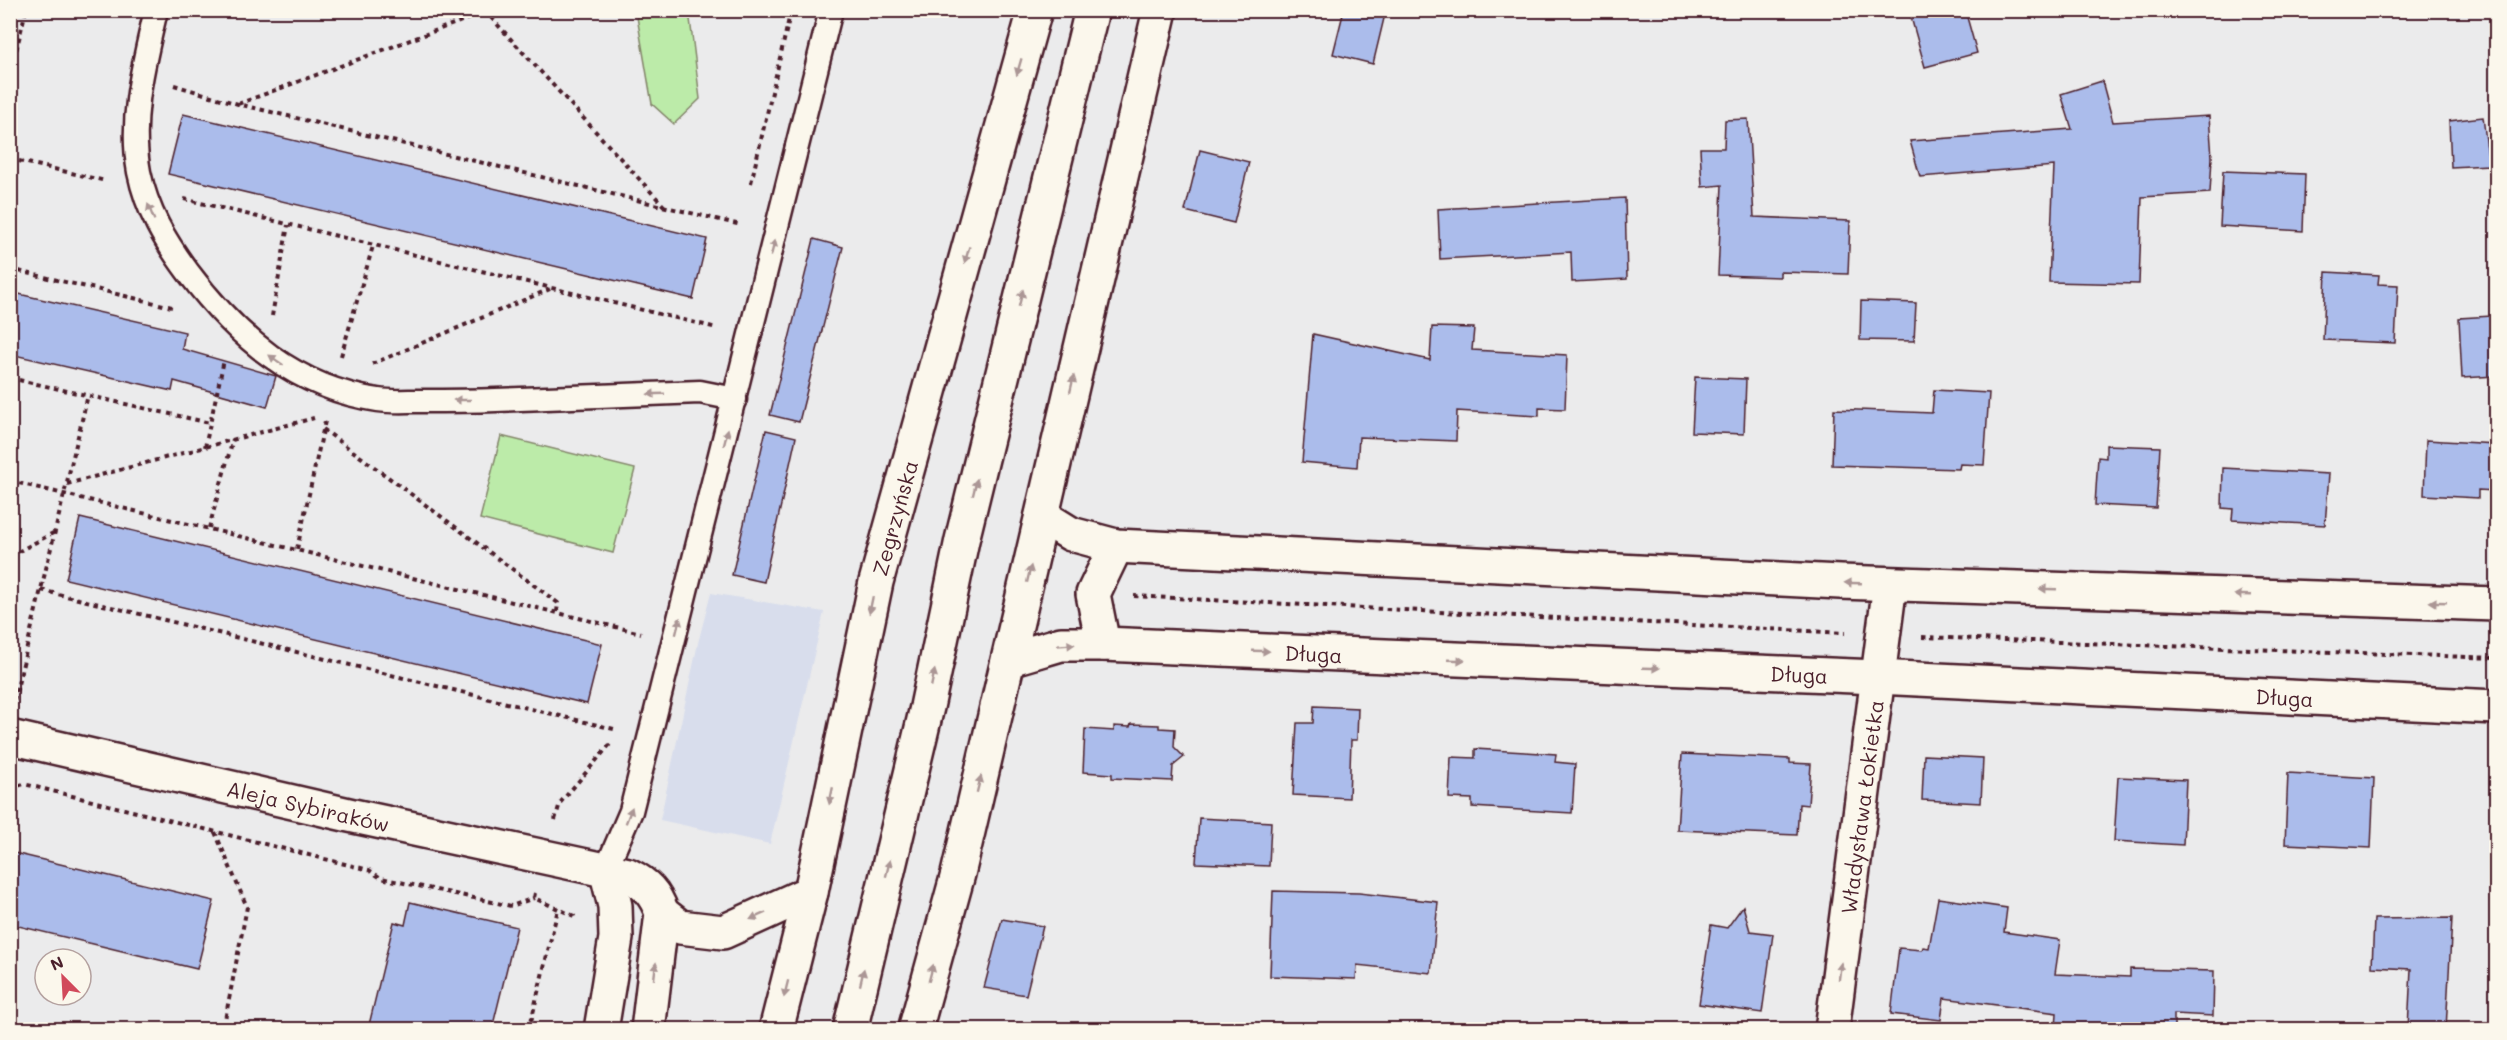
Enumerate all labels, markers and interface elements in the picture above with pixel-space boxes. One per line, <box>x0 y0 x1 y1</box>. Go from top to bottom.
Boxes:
one-way arrow <box>1014 58 1023 76</box>
one-way arrow <box>147 204 156 221</box>
one-way arrow <box>768 238 778 257</box>
one-way arrow <box>962 246 971 264</box>
one-way arrow <box>1017 289 1027 307</box>
one-way arrow <box>268 354 284 366</box>
one-way arrow <box>1068 375 1078 393</box>
one-way arrow <box>647 389 666 399</box>
one-way arrow <box>452 396 471 405</box>
one-way arrow <box>721 428 731 446</box>
street label: Zegrzyńska <box>865 457 923 578</box>
one-way arrow <box>970 478 980 497</box>
one-way arrow <box>1024 565 1034 583</box>
one-way arrow <box>1844 578 1863 587</box>
one-way arrow <box>2039 584 2058 594</box>
one-way arrow <box>2234 591 2253 600</box>
one-way arrow <box>866 596 875 615</box>
one-way arrow <box>2429 597 2448 606</box>
one-way arrow <box>673 617 683 635</box>
street label: Długa <box>1284 638 1343 668</box>
one-way arrow <box>1057 640 1076 650</box>
one-way arrow <box>1251 647 1270 656</box>
one-way arrow <box>1446 655 1465 664</box>
street label: Długa <box>1770 659 1829 688</box>
one-way arrow <box>1641 664 1660 673</box>
one-way arrow <box>929 668 938 687</box>
street label: Długa <box>2255 682 2314 712</box>
street label: Władysława Łokietka <box>1834 698 1888 916</box>
street label: Aleja Sybiraków <box>224 774 392 837</box>
one-way arrow <box>975 775 985 794</box>
one-way arrow <box>826 786 835 805</box>
one-way arrow <box>624 805 634 823</box>
one-way arrow <box>884 858 894 877</box>
one-way arrow <box>749 912 767 921</box>
north arrow <box>33 947 93 1007</box>
text: N <box>47 951 67 975</box>
one-way arrow <box>650 962 660 981</box>
one-way arrow <box>1835 962 1844 981</box>
one-way arrow <box>927 964 936 982</box>
one-way arrow <box>858 967 867 986</box>
one-way arrow <box>781 980 790 998</box>

